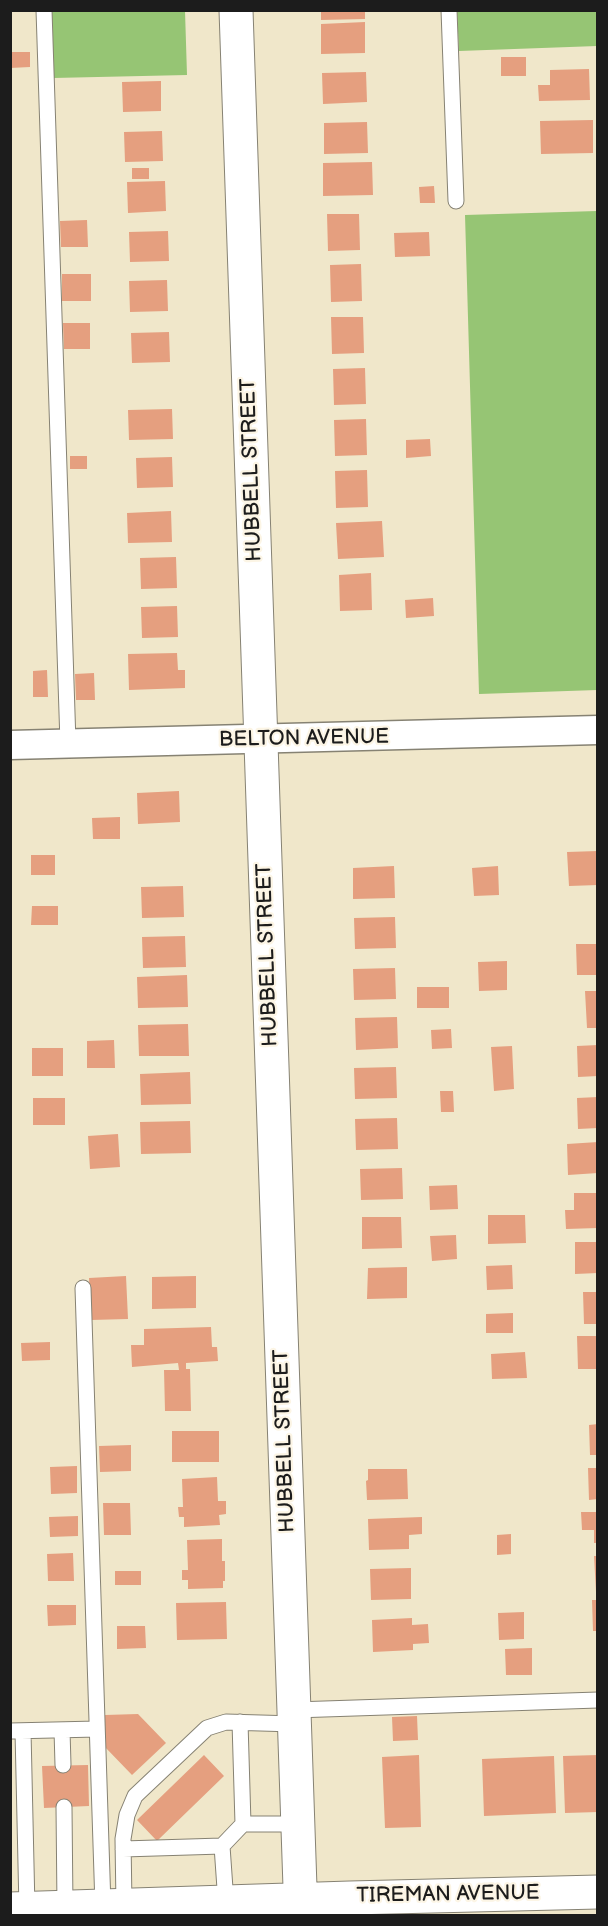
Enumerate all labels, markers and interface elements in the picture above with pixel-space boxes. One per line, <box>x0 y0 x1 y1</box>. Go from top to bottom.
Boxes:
street label: HUBBELL STREET <box>236 378 268 562</box>
street label: BELTON AVENUE <box>219 725 389 753</box>
street label: HUBBELL STREET <box>252 863 284 1047</box>
street label: HUBBELL STREET <box>269 1349 301 1533</box>
street label: TIREMAN AVENUE <box>356 1881 540 1909</box>

